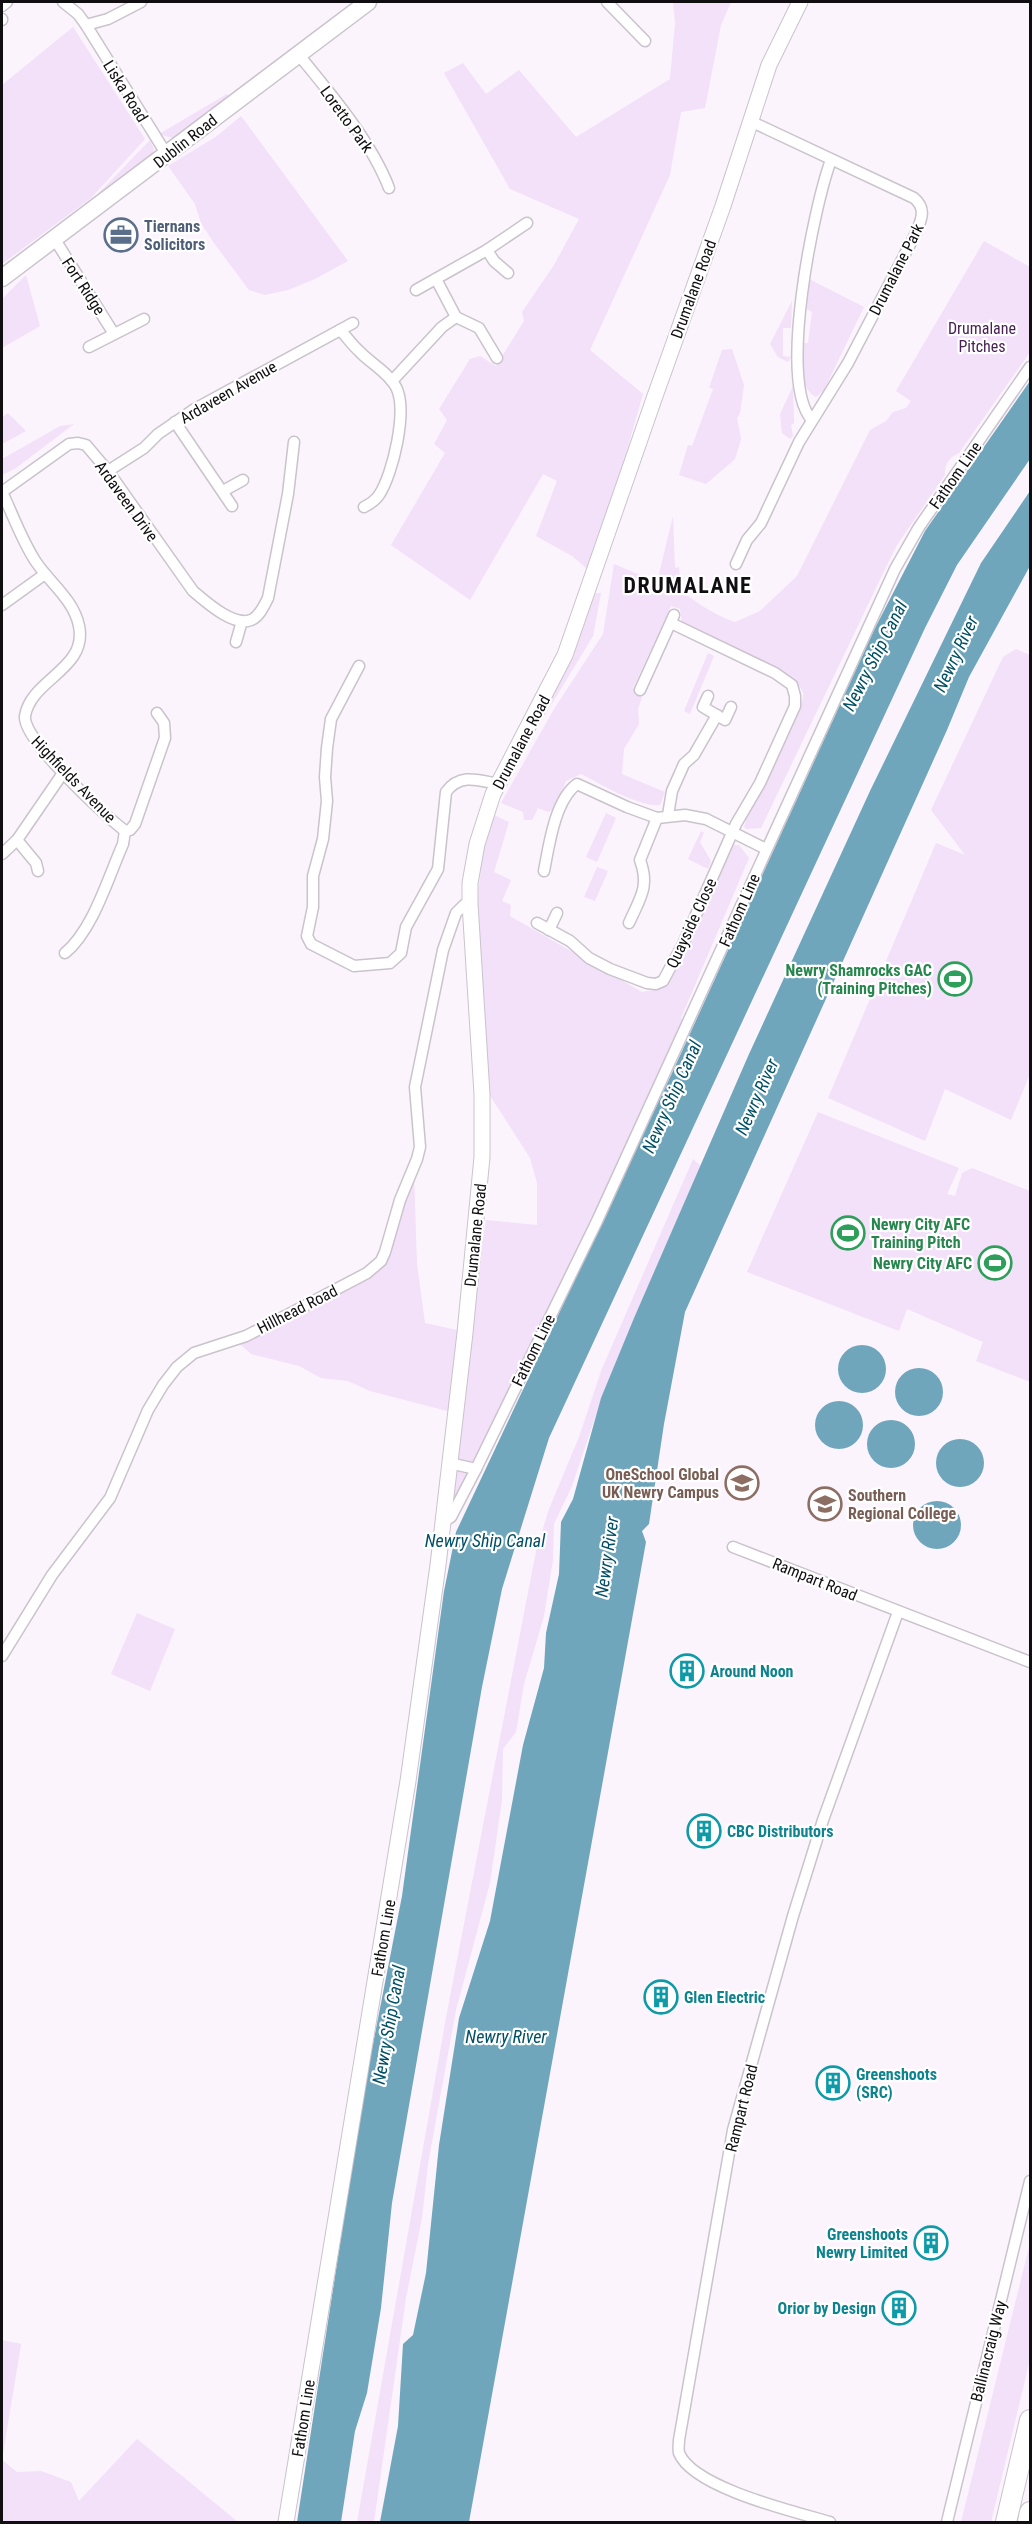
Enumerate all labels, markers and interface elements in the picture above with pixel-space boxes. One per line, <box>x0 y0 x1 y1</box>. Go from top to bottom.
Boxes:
street label: Liska Road <box>99 57 152 126</box>
street label: Loretto Park <box>316 82 377 157</box>
street label: Dublin Road <box>150 111 221 172</box>
office icon: Tiernans Solicitors <box>103 217 139 253</box>
place label: Tiernans Solicitors <box>144 217 205 254</box>
street label: Drumalane Park <box>865 220 928 318</box>
street label: Drumalane Road <box>667 237 720 341</box>
street label: Fort Ridge <box>58 254 109 319</box>
park label: Drumalane Pitches <box>948 319 1016 356</box>
street label: Ardaveen Avenue <box>176 357 280 428</box>
street label: Fathom Line <box>925 438 986 513</box>
street label: Ardaveen Drive <box>91 457 162 545</box>
district label: DRUMALANE <box>624 573 752 598</box>
water label: Newry Ship Canal <box>838 596 912 714</box>
water label: Newry River <box>929 612 983 695</box>
street label: Drumalane Road <box>489 692 554 793</box>
street label: Highfields Avenue <box>27 732 120 827</box>
street label: Fathom Line <box>715 871 764 950</box>
street label: Quayside Close <box>662 875 721 971</box>
place label: Newry Shamrocks GAC (Training Pitches) <box>785 961 932 998</box>
sports icon: Newry Shamrocks GAC (Training Pitches) <box>937 961 973 997</box>
water label: Newry Ship Canal <box>637 1037 706 1156</box>
water label: Newry River <box>730 1055 783 1138</box>
street label: Drumalane Road <box>461 1182 490 1288</box>
sports icon: Newry City AFC Training Pitch <box>830 1215 866 1251</box>
place label: Newry City AFC Training Pitch <box>871 1215 970 1252</box>
sports icon: Newry City AFC <box>977 1245 1013 1281</box>
place label: Newry City AFC <box>873 1254 972 1273</box>
street label: Hillhead Road <box>254 1281 341 1338</box>
street label: Fathom Line <box>508 1311 559 1389</box>
place label: OneSchool Global UK Newry Campus <box>602 1465 719 1502</box>
school or university icon: OneSchool Global UK Newry Campus <box>724 1465 760 1501</box>
school or university icon: Southern Regional College <box>807 1486 843 1522</box>
place label: Southern Regional College <box>848 1486 957 1523</box>
water label: Newry River <box>590 1515 623 1599</box>
water label: Newry Ship Canal <box>425 1530 546 1551</box>
street label: Rampart Road <box>770 1554 860 1605</box>
building icon: Around Noon <box>669 1653 705 1689</box>
place label: Around Noon <box>710 1662 794 1681</box>
building icon: CBC Distributors <box>686 1813 722 1849</box>
place label: CBC Distributors <box>727 1822 833 1841</box>
street label: Fathom Line <box>367 1898 400 1978</box>
water label: Newry Ship Canal <box>368 1963 409 2086</box>
building icon: Glen Electric <box>643 1979 679 2015</box>
place label: Glen Electric <box>684 1988 765 2007</box>
water label: Newry River <box>465 2026 547 2047</box>
street label: Rampart Road <box>721 2062 762 2154</box>
building icon: Greenshoots (SRC) <box>815 2065 851 2101</box>
place label: Greenshoots (SRC) <box>856 2065 937 2102</box>
place label: Greenshoots Newry Limited <box>816 2225 908 2262</box>
building icon: Greenshoots Newry Limited <box>913 2225 949 2261</box>
building icon: Orior by Design <box>881 2290 917 2326</box>
street label: Ballinacraig Way <box>967 2298 1010 2404</box>
place label: Orior by Design <box>778 2299 876 2318</box>
street label: Fathom Line <box>288 2378 319 2458</box>

